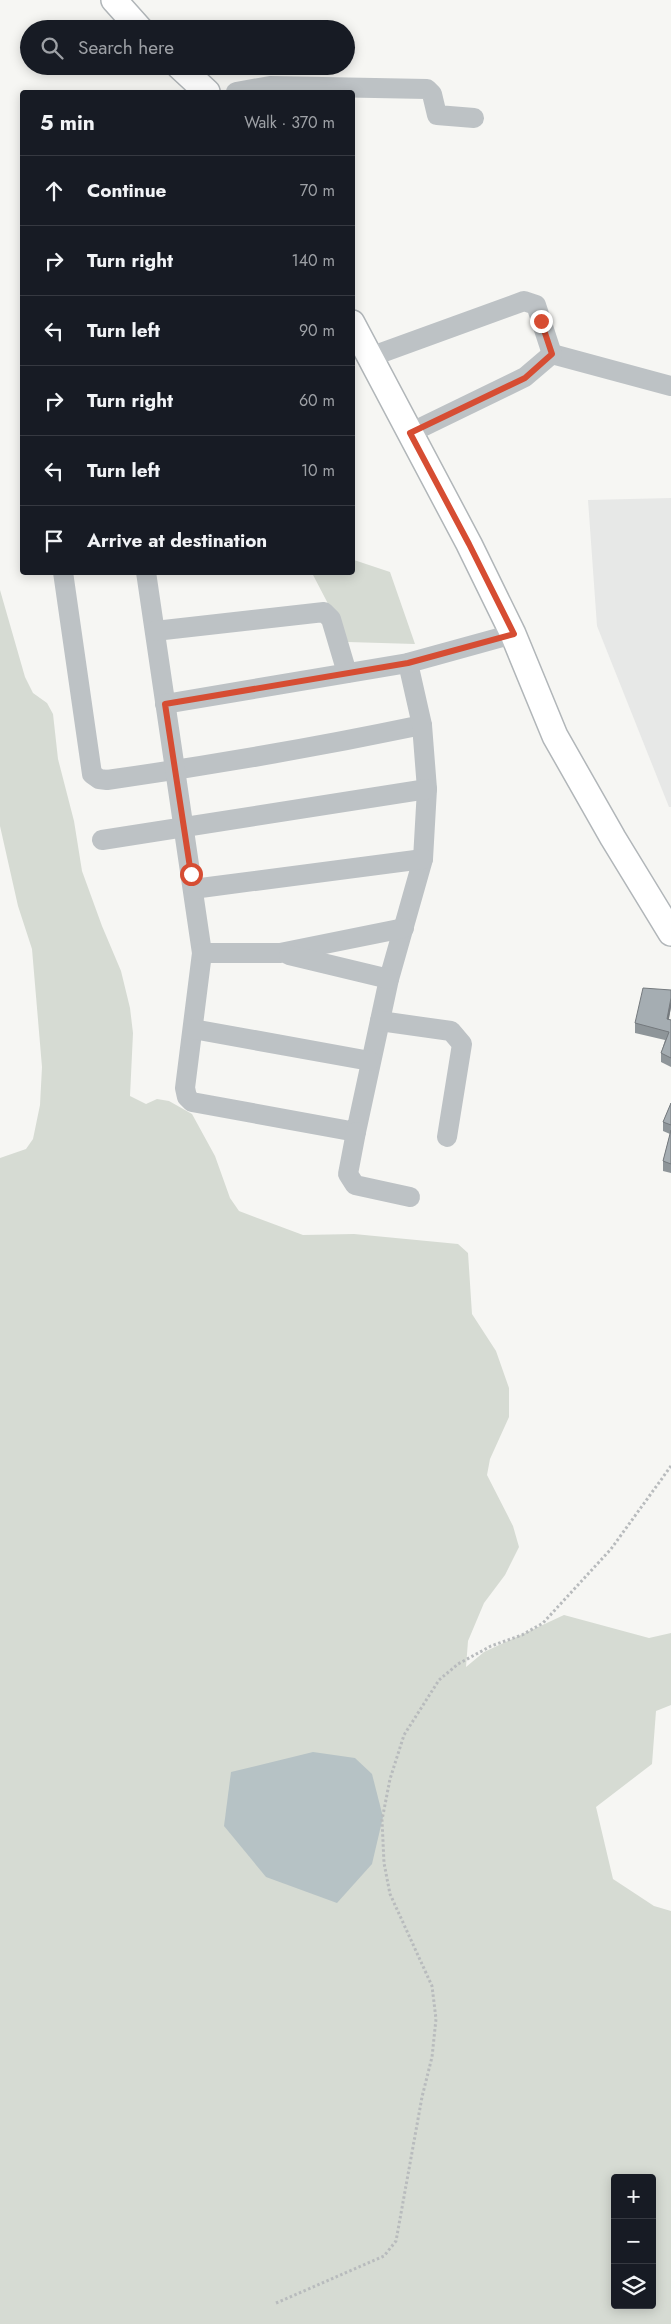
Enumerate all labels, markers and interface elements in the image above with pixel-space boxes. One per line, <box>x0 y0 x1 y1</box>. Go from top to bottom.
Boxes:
search box <box>20 20 355 75</box>
icon: search <box>38 34 66 62</box>
text: Search here <box>78 34 174 61</box>
text: 5 min <box>40 108 95 138</box>
text: Walk · 370 m <box>244 111 335 134</box>
icon: ahead <box>40 177 68 205</box>
text: Continue <box>87 177 166 204</box>
text: 70 m <box>300 179 335 202</box>
icon: right <box>40 247 68 275</box>
text: Turn right <box>87 247 173 274</box>
text: 140 m <box>292 249 335 272</box>
route end <box>530 310 553 333</box>
icon: left <box>40 317 68 345</box>
text: Turn left <box>87 317 160 344</box>
text: 90 m <box>299 319 335 342</box>
icon: right <box>40 387 68 415</box>
text: Turn right <box>87 387 173 414</box>
text: 60 m <box>299 389 335 412</box>
icon: left <box>40 457 68 485</box>
text: Turn left <box>87 457 160 484</box>
text: 10 m <box>301 459 335 482</box>
icon: arrive <box>40 527 68 555</box>
text: Arrive at destination <box>87 527 267 554</box>
route start <box>180 863 203 886</box>
map controls <box>611 2174 656 2309</box>
button: + <box>611 2174 656 2219</box>
button: − <box>611 2219 656 2264</box>
button: layers <box>611 2264 656 2309</box>

